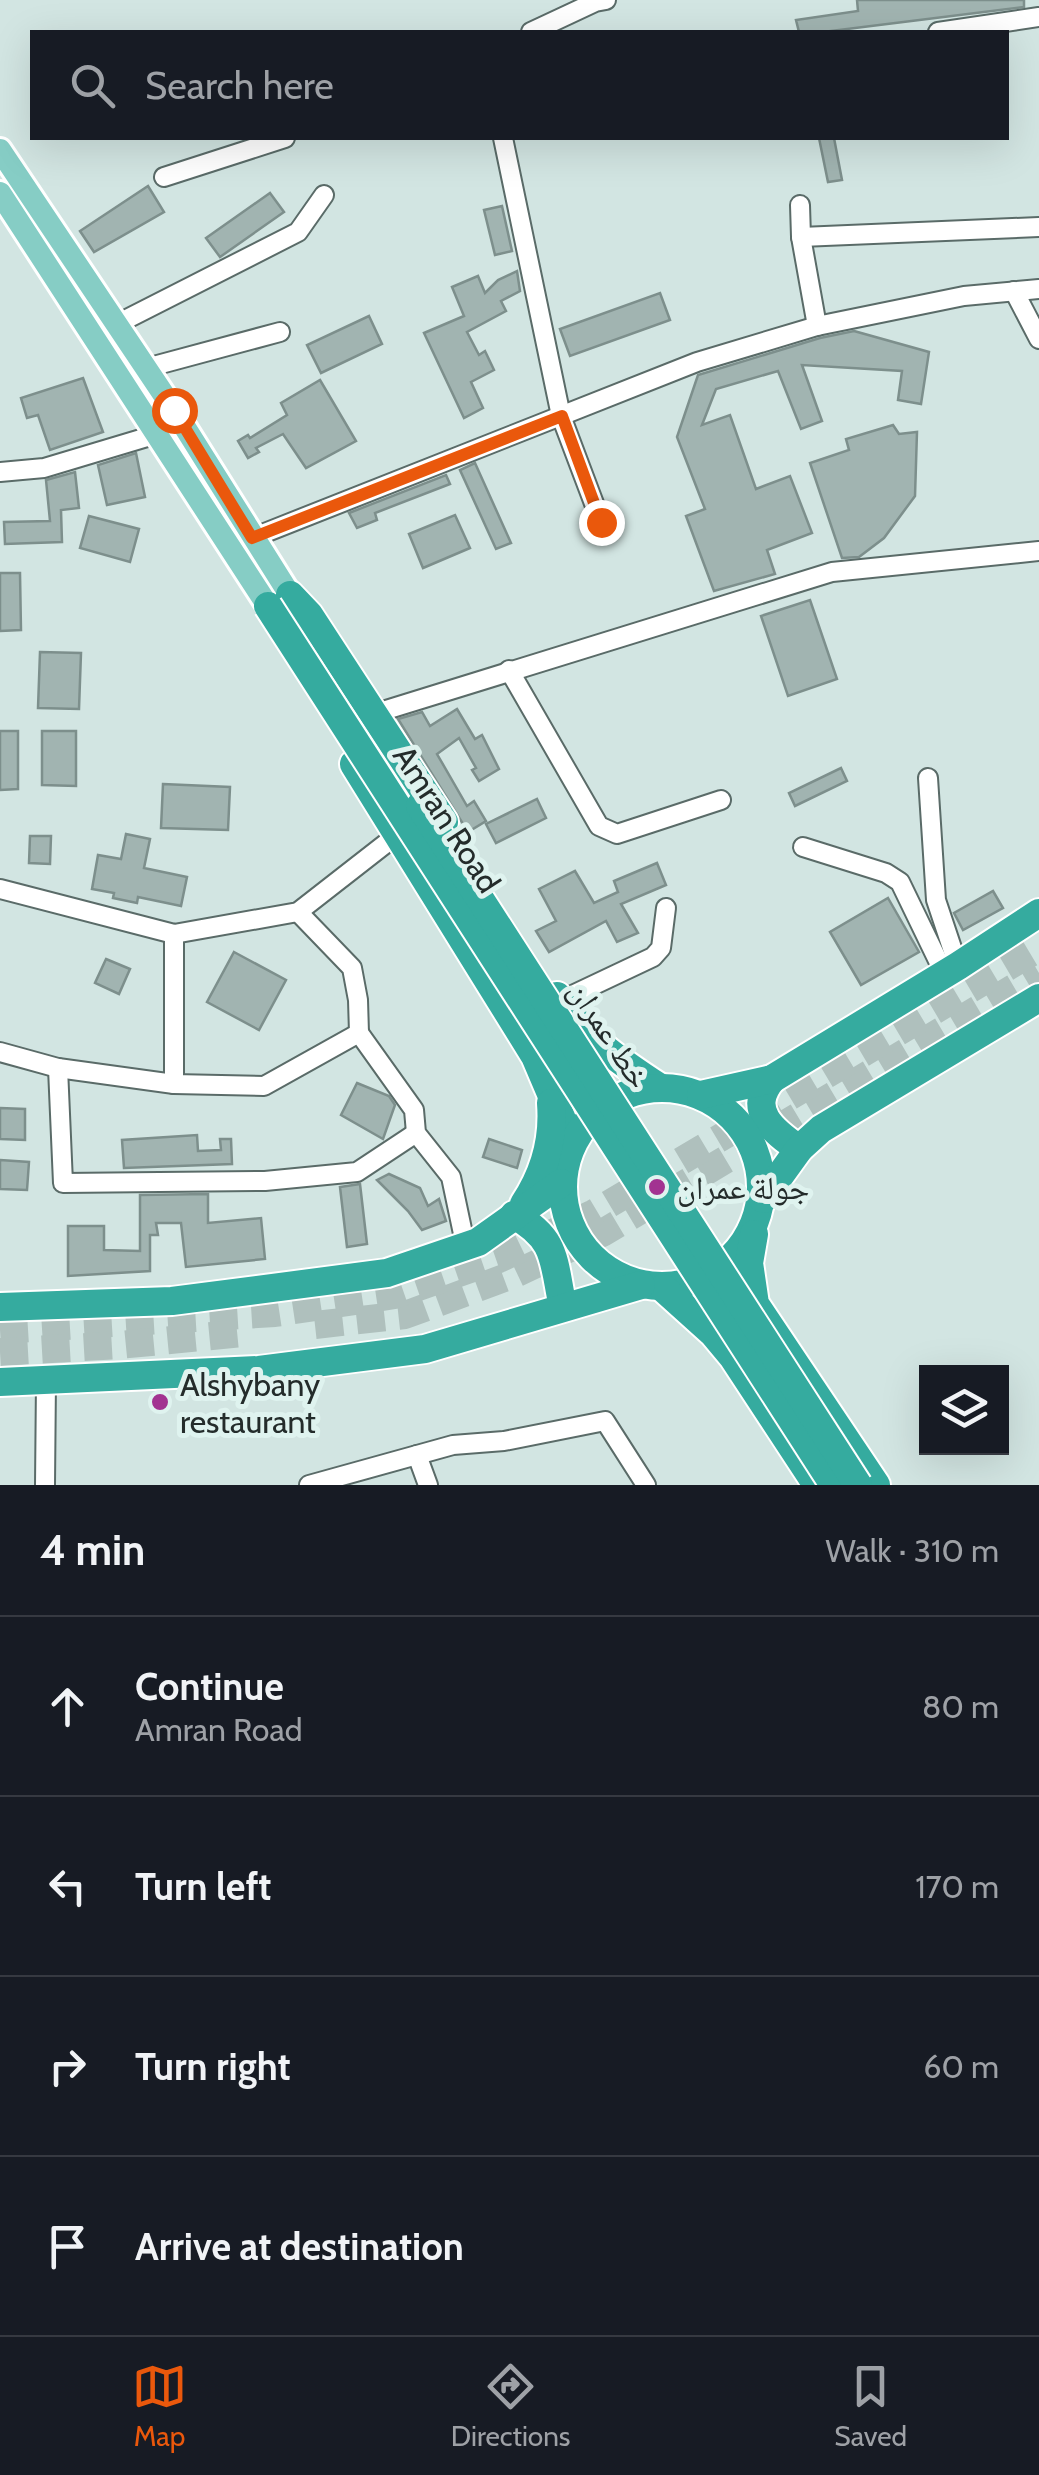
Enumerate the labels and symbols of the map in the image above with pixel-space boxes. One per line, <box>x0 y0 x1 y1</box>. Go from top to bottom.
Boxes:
route start <box>152 388 198 434</box>
route end <box>579 500 625 546</box>
street label: Amran Road <box>385 738 509 900</box>
street label: خط عمران <box>561 973 659 1095</box>
place label: جولة عمران <box>677 1168 809 1207</box>
marker: جولة عمران <box>646 1176 668 1198</box>
place label: Alshybany restaurant <box>180 1365 320 1441</box>
marker: Alshybany restaurant <box>149 1391 171 1413</box>

